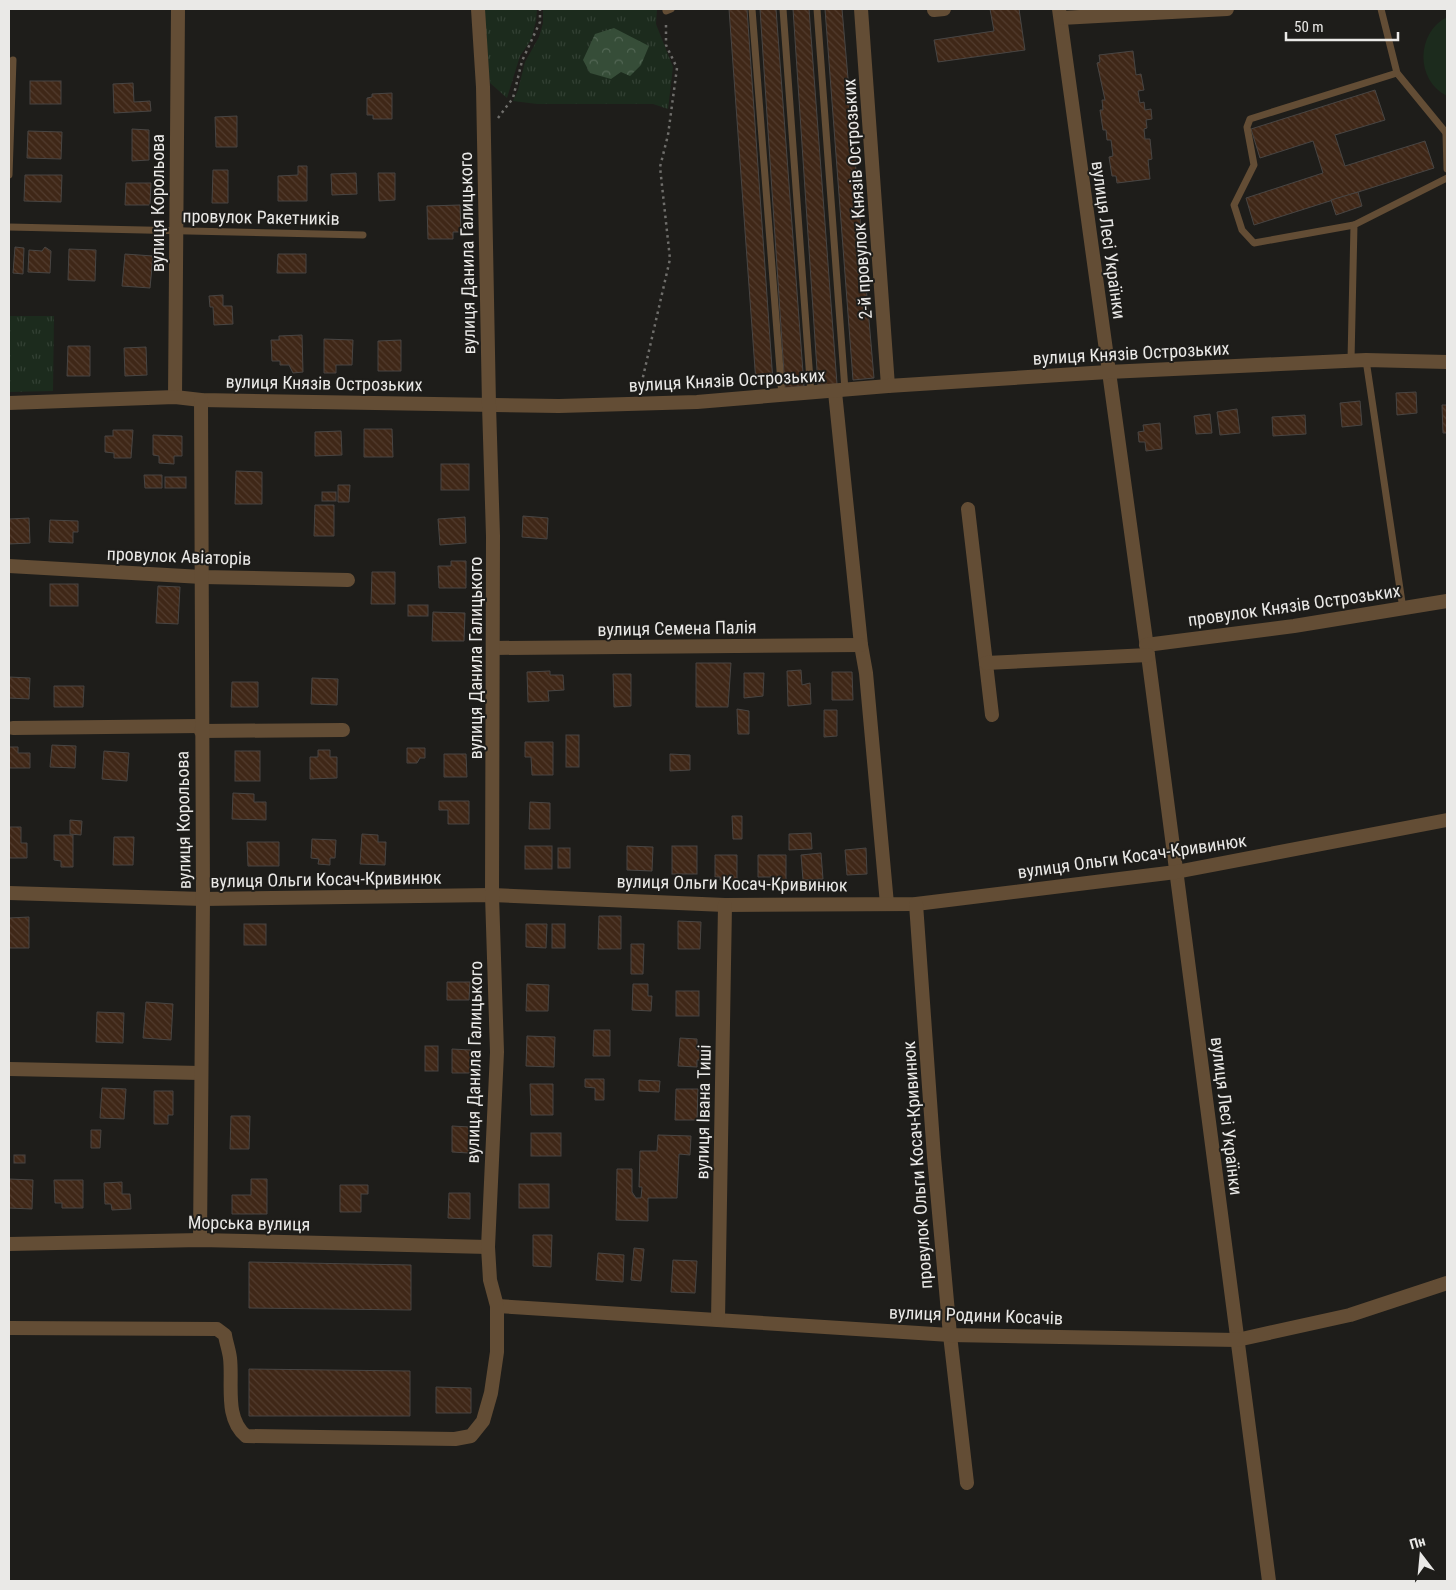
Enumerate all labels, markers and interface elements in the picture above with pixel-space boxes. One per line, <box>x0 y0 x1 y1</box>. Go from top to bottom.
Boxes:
scale bar <box>1286 10 1398 42</box>
text: 50 m <box>1294 18 1324 36</box>
street label: 2-й провулок Князів Острозьких <box>838 78 876 320</box>
street label: вулиця Корольова <box>147 134 168 272</box>
street label: вулиця Данила Галицького <box>455 152 479 354</box>
street label: вулиця Лесі Українки <box>1088 160 1130 320</box>
street label: провулок Ракетників <box>182 205 340 229</box>
street label: вулиця Князів Острозьких <box>1032 337 1230 369</box>
street label: вулиця Князів Острозьких <box>628 364 826 396</box>
street label: вулиця Князів Острозьких <box>225 371 423 395</box>
street label: провулок Авіаторів <box>106 543 252 569</box>
street label: вулиця Данила Галицького <box>465 557 486 759</box>
street label: провулок Князів Острозьких <box>1186 580 1402 630</box>
street label: вулиця Семена Палія <box>597 616 757 640</box>
street label: вулиця Корольова <box>171 751 195 889</box>
street label: вулиця Ольги Косач-Кривинюк <box>1016 829 1248 882</box>
street label: вулиця Ольги Косач-Кривинюк <box>210 866 442 892</box>
street label: вулиця Ольги Косач-Кривинюк <box>616 870 848 896</box>
street label: вулиця Данила Галицького <box>462 961 486 1163</box>
street label: вулиця Лесі Українки <box>1207 1036 1247 1196</box>
street label: провулок Ольги Косач-Кривинюк <box>898 1040 936 1290</box>
street label: вулиця Івана Тиші <box>691 1044 715 1180</box>
street label: Морська вулиця <box>188 1211 310 1235</box>
street label: вулиця Родини Косачів <box>889 1301 1063 1329</box>
north arrow <box>1396 1530 1446 1580</box>
text: Пн <box>1408 1533 1427 1552</box>

